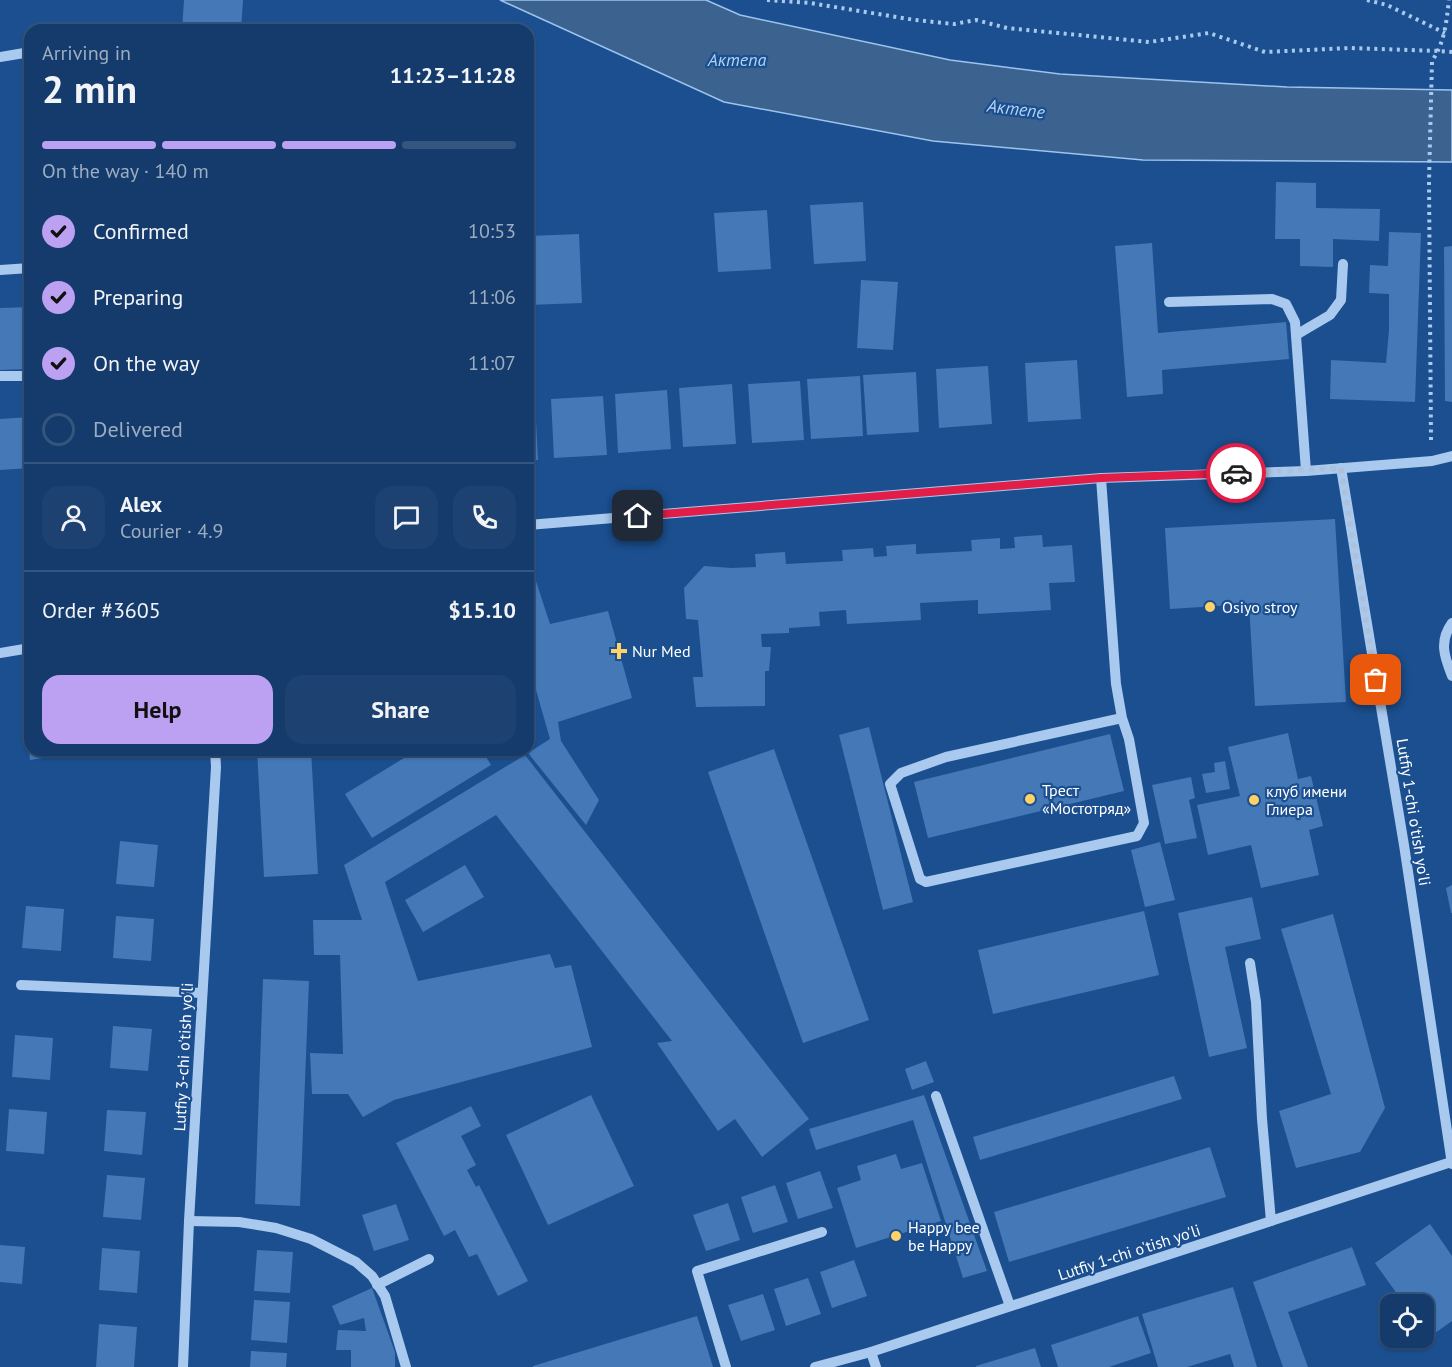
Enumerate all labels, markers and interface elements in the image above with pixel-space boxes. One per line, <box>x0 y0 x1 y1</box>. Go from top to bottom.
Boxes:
text: Arriving in <box>42 40 131 66</box>
water label: Актепа <box>707 48 767 71</box>
text: 11:23–11:28 <box>390 61 516 89</box>
text: 2 min <box>42 63 137 114</box>
water label: Актепе <box>985 93 1047 124</box>
text: On the way · 140 m <box>42 158 209 184</box>
icon: check <box>42 215 75 248</box>
text: Confirmed <box>93 217 189 245</box>
text: 10:53 <box>468 218 516 244</box>
icon: check <box>42 281 75 314</box>
text: Preparing <box>93 283 183 311</box>
text: 11:06 <box>468 284 516 310</box>
icon: check <box>42 347 75 380</box>
text: On the way <box>93 349 200 377</box>
text: 11:07 <box>468 350 516 376</box>
text: Delivered <box>93 415 183 443</box>
courier <box>1206 443 1266 503</box>
icon: car <box>1220 457 1253 490</box>
button: person <box>42 486 105 549</box>
button: chat <box>375 486 438 549</box>
button: phone <box>453 486 516 549</box>
text: Alex <box>120 490 162 518</box>
pin <box>612 490 663 541</box>
icon: home <box>621 499 654 532</box>
text: Courier · 4.9 <box>120 518 223 544</box>
text: Order #3605 <box>42 596 161 624</box>
text: $15.10 <box>448 596 516 624</box>
place label: Osiyo stroy <box>1222 597 1298 617</box>
marker: Osiyo stroy <box>1203 600 1217 614</box>
place label: Nur Med <box>632 641 691 661</box>
marker: Nur Med <box>610 642 628 660</box>
pin <box>1350 654 1401 705</box>
icon: bag <box>1359 663 1392 696</box>
button: Help <box>42 675 273 744</box>
button: Share <box>285 675 516 744</box>
street label: Lutfiy 1-chi o'tish yo'li <box>1392 737 1436 887</box>
place label: Трест «Мостотряд» <box>1042 780 1132 818</box>
place label: клуб имени Глиера <box>1266 781 1347 819</box>
marker: Трест «Мостотряд» <box>1023 792 1037 806</box>
marker: клуб имени Глиера <box>1247 793 1261 807</box>
street label: Lutfiy 3-chi o'tish yo'li <box>169 982 197 1132</box>
place label: Happy bee be Happy <box>908 1217 980 1255</box>
street label: Lutfiy 1-chi o'tish yo'li <box>1055 1220 1203 1284</box>
marker: Happy bee be Happy <box>889 1229 903 1243</box>
map controls <box>1380 1294 1434 1348</box>
button: locate <box>1380 1294 1434 1348</box>

